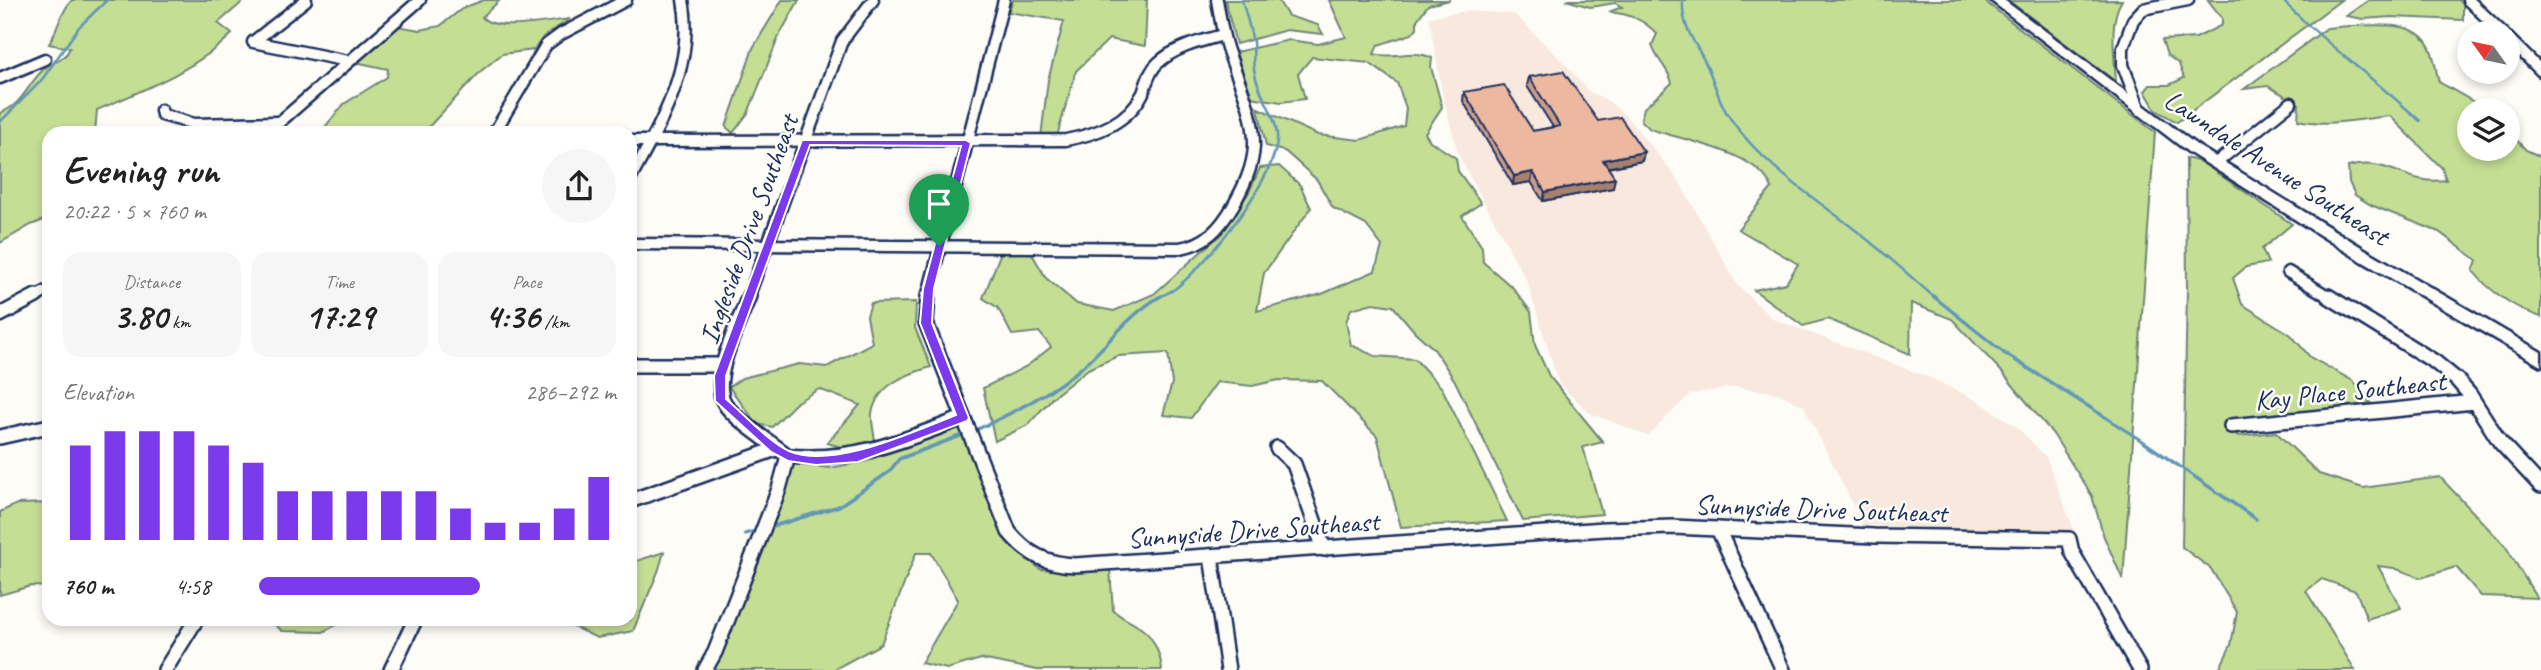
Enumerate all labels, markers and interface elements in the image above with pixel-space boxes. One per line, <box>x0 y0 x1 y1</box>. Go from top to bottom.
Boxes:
north arrow <box>2457 21 2520 84</box>
map controls <box>2457 21 2520 161</box>
street label: Lawndale Avenue Southeast <box>2158 82 2398 255</box>
button: layers <box>2457 98 2520 161</box>
street label: Ingleside Drive Southeast <box>691 107 807 348</box>
text: Evening run <box>63 147 219 194</box>
button: share <box>542 149 616 223</box>
pin <box>909 174 969 246</box>
icon: arrive <box>920 185 958 223</box>
text: 20:22 · 5 × 760 m <box>63 197 206 226</box>
text: Distance <box>123 270 180 294</box>
text: Time <box>325 270 354 294</box>
text: Pace <box>513 270 542 294</box>
text: 3.80 <box>113 294 167 339</box>
text: 17:29 <box>305 294 374 339</box>
text: 4:36 <box>485 294 540 339</box>
text: km <box>167 310 191 334</box>
text: /km <box>540 310 569 334</box>
street label: Kay Place Southeast <box>2253 363 2450 418</box>
text: Elevation <box>63 378 134 407</box>
text: 286–292 m <box>525 378 616 407</box>
street label: Sunnyside Drive Southeast <box>1694 487 1950 530</box>
street label: Sunnyside Drive Southeast <box>1126 503 1383 556</box>
text: 760 m <box>63 572 113 601</box>
text: 4:58 <box>175 572 211 601</box>

